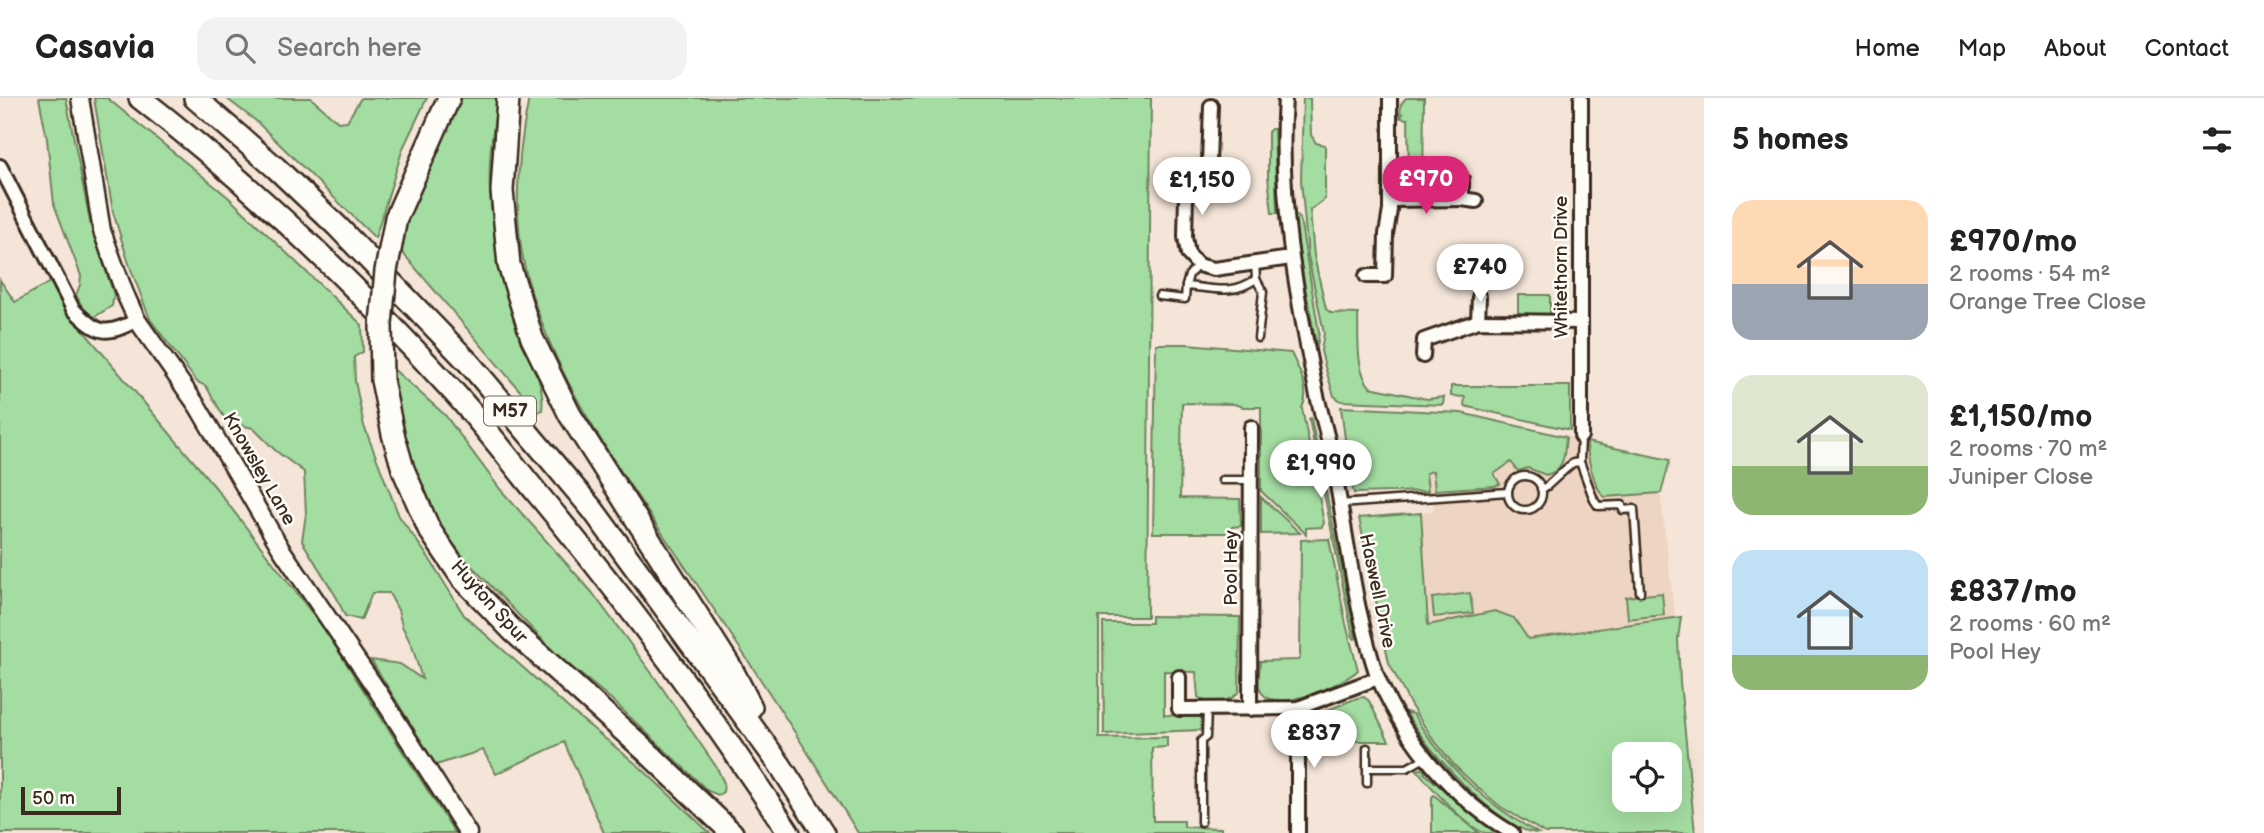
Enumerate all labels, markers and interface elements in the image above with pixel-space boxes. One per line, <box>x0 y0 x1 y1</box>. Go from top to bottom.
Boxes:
search box <box>197 17 687 80</box>
text: Casavia <box>35 28 155 68</box>
icon: search <box>221 29 259 67</box>
text: Search here <box>277 33 421 64</box>
text: Home <box>1855 34 1920 63</box>
text: Map <box>1958 34 2006 63</box>
text: About <box>2044 34 2106 63</box>
text: Contact <box>2144 34 2229 63</box>
icon: filters <box>2198 121 2236 159</box>
text: 5 homes <box>1732 122 1849 158</box>
pin: £970 <box>1385 156 1467 216</box>
pin: £1,150 <box>1145 158 1259 217</box>
text: £970 <box>1399 165 1453 193</box>
text: £1,150 <box>1169 166 1235 194</box>
street label: Whitethorn Drive <box>1550 196 1573 338</box>
text: £970/mo <box>1949 224 2077 260</box>
icon: home <box>1788 228 1872 312</box>
pin: £740 <box>1439 244 1521 304</box>
text: £740 <box>1453 253 1507 281</box>
text: 2 rooms · 54 m² <box>1949 260 2111 288</box>
text: Orange Tree Close <box>1949 288 2146 316</box>
road number: M57 <box>484 396 536 426</box>
text: £1,150/mo <box>1949 399 2092 435</box>
icon: home <box>1788 403 1872 487</box>
street label: Knowsley Lane <box>217 408 301 530</box>
text: 2 rooms · 70 m² <box>1949 435 2108 463</box>
pin: £1,990 <box>1264 440 1378 500</box>
text: £1,990 <box>1286 449 1356 477</box>
text: Juniper Close <box>1949 463 2093 491</box>
street label: Pool Hey <box>1220 530 1243 606</box>
street label: Haswell Drive <box>1354 532 1400 650</box>
street label: Huyton Spur <box>446 556 533 649</box>
text: £837/mo <box>1949 574 2077 610</box>
icon: home <box>1788 578 1872 662</box>
text: 2 rooms · 60 m² <box>1949 610 2111 638</box>
text: Pool Hey <box>1949 638 2041 666</box>
pin: £837 <box>1273 710 1355 770</box>
text: £837 <box>1287 719 1341 747</box>
map controls <box>1612 742 1682 812</box>
button: locate <box>1612 742 1682 812</box>
scale bar <box>21 784 121 816</box>
text: 50 m <box>32 787 75 810</box>

